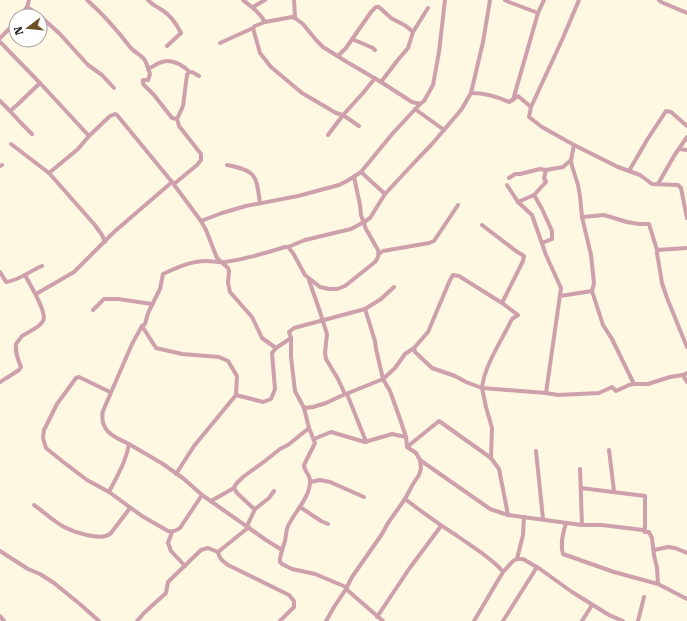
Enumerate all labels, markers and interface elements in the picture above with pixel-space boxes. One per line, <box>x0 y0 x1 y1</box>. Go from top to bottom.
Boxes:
north arrow <box>8 8 48 48</box>
text: N <box>11 24 26 36</box>

